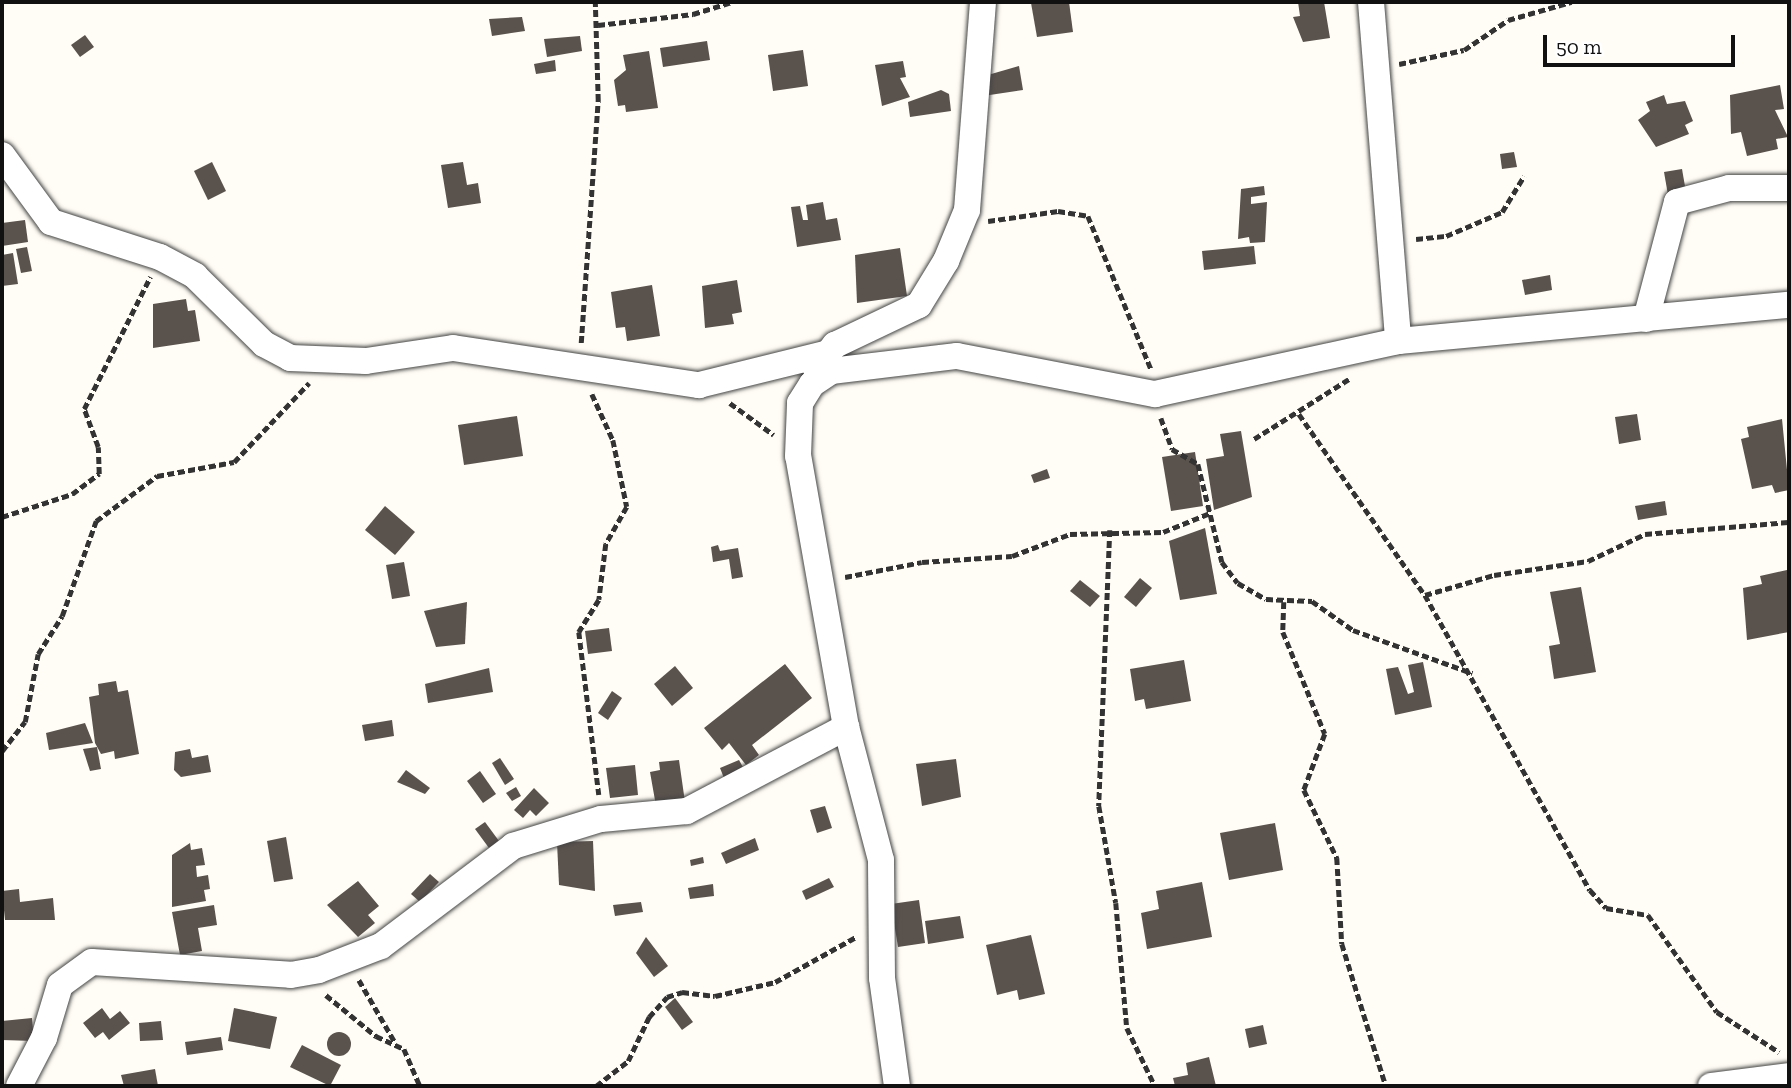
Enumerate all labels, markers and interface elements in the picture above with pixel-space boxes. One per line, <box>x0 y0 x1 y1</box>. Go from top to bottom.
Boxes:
scale bar <box>1546 21 1738 65</box>
text: 50 m <box>1556 34 1602 59</box>

